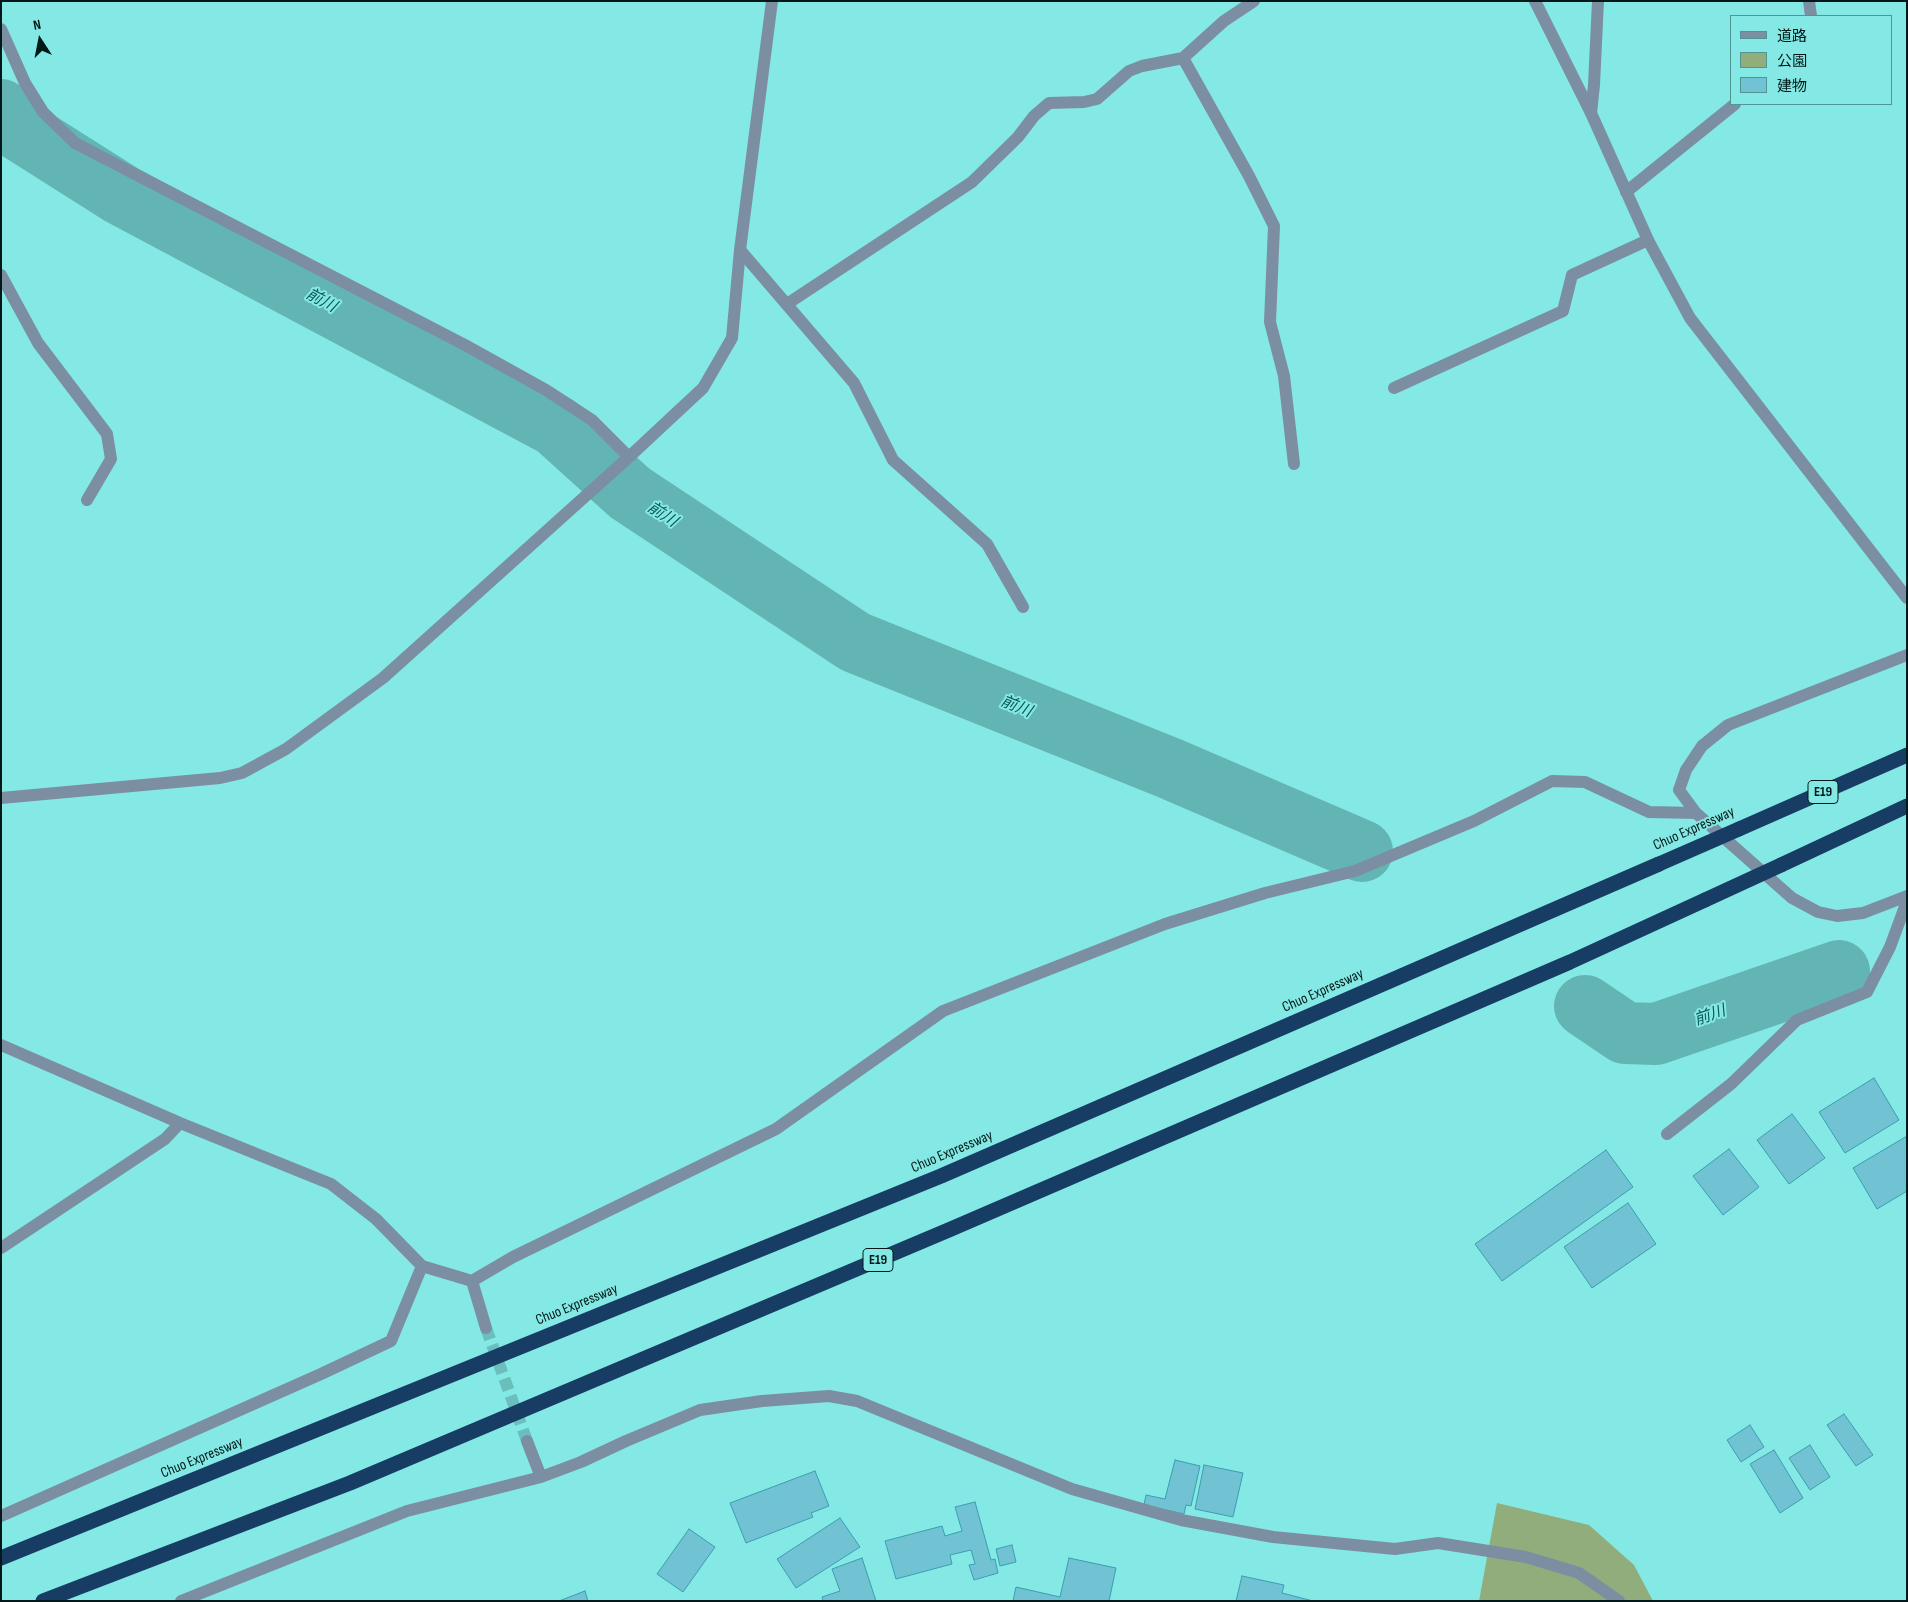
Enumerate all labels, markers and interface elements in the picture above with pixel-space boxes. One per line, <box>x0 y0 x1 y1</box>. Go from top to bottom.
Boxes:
north arrow <box>15 15 65 65</box>
legend <box>1730 15 1893 105</box>
text: N <box>32 16 42 34</box>
text: 道路 <box>1777 27 1807 46</box>
text: 公園 <box>1777 52 1807 71</box>
text: 建物 <box>1777 77 1807 96</box>
water label: 前川 <box>302 285 340 317</box>
water label: 前川 <box>643 498 681 532</box>
water label: 前川 <box>998 692 1034 722</box>
road number: E19 <box>1808 780 1838 804</box>
street label: Chuo Expressway <box>1651 803 1737 855</box>
street label: Chuo Expressway <box>1280 965 1366 1017</box>
water label: 前川 <box>1692 1002 1728 1030</box>
street label: Chuo Expressway <box>908 1127 996 1177</box>
road number: E19 <box>863 1248 893 1272</box>
street label: Chuo Expressway <box>533 1280 621 1330</box>
street label: Chuo Expressway <box>158 1433 246 1483</box>

